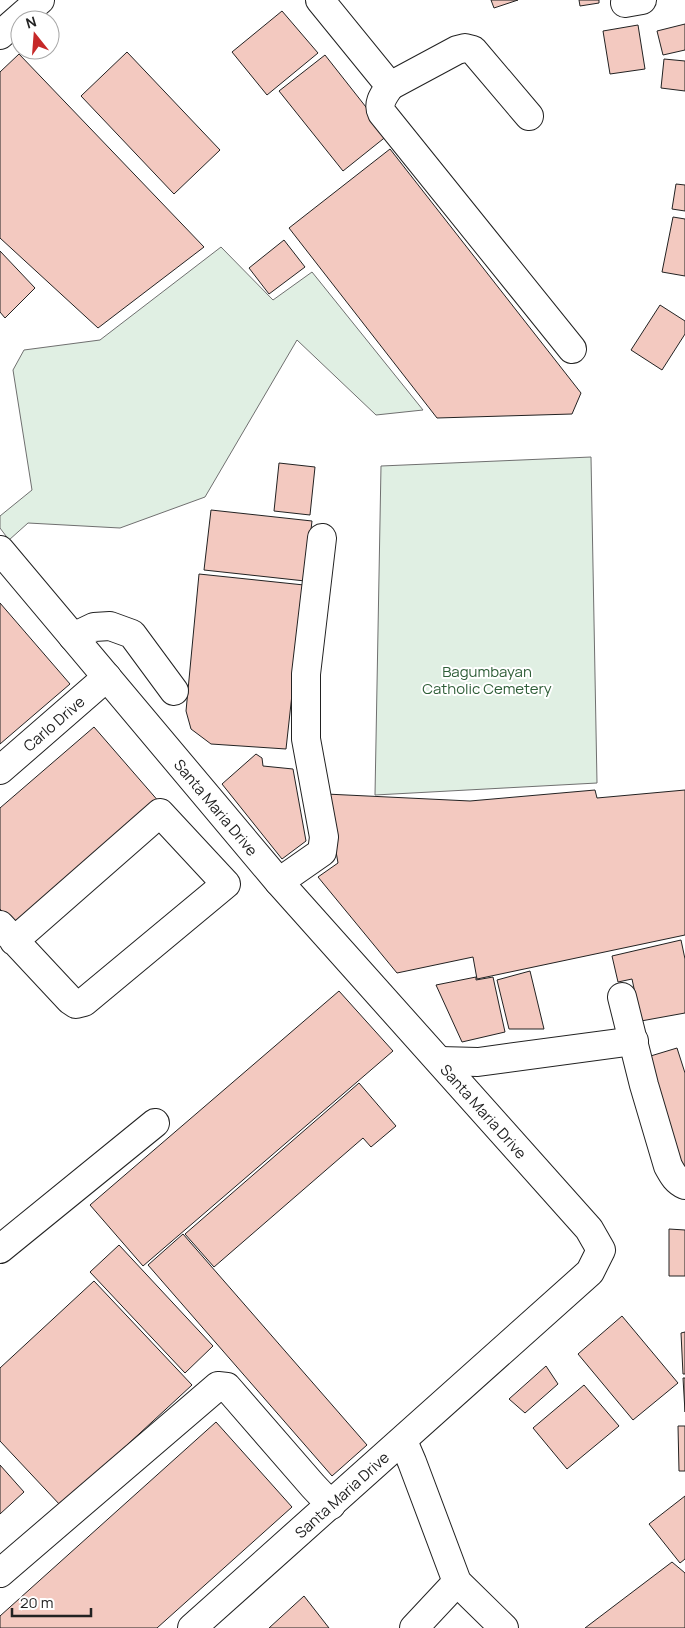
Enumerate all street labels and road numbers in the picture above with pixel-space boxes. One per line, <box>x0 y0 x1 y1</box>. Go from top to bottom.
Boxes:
street label: Carlo Drive <box>18 691 89 756</box>
street label: Santa Maria Drive <box>169 754 263 860</box>
street label: Santa Maria Drive <box>436 1059 532 1163</box>
street label: Santa Maria Drive <box>290 1447 394 1543</box>

